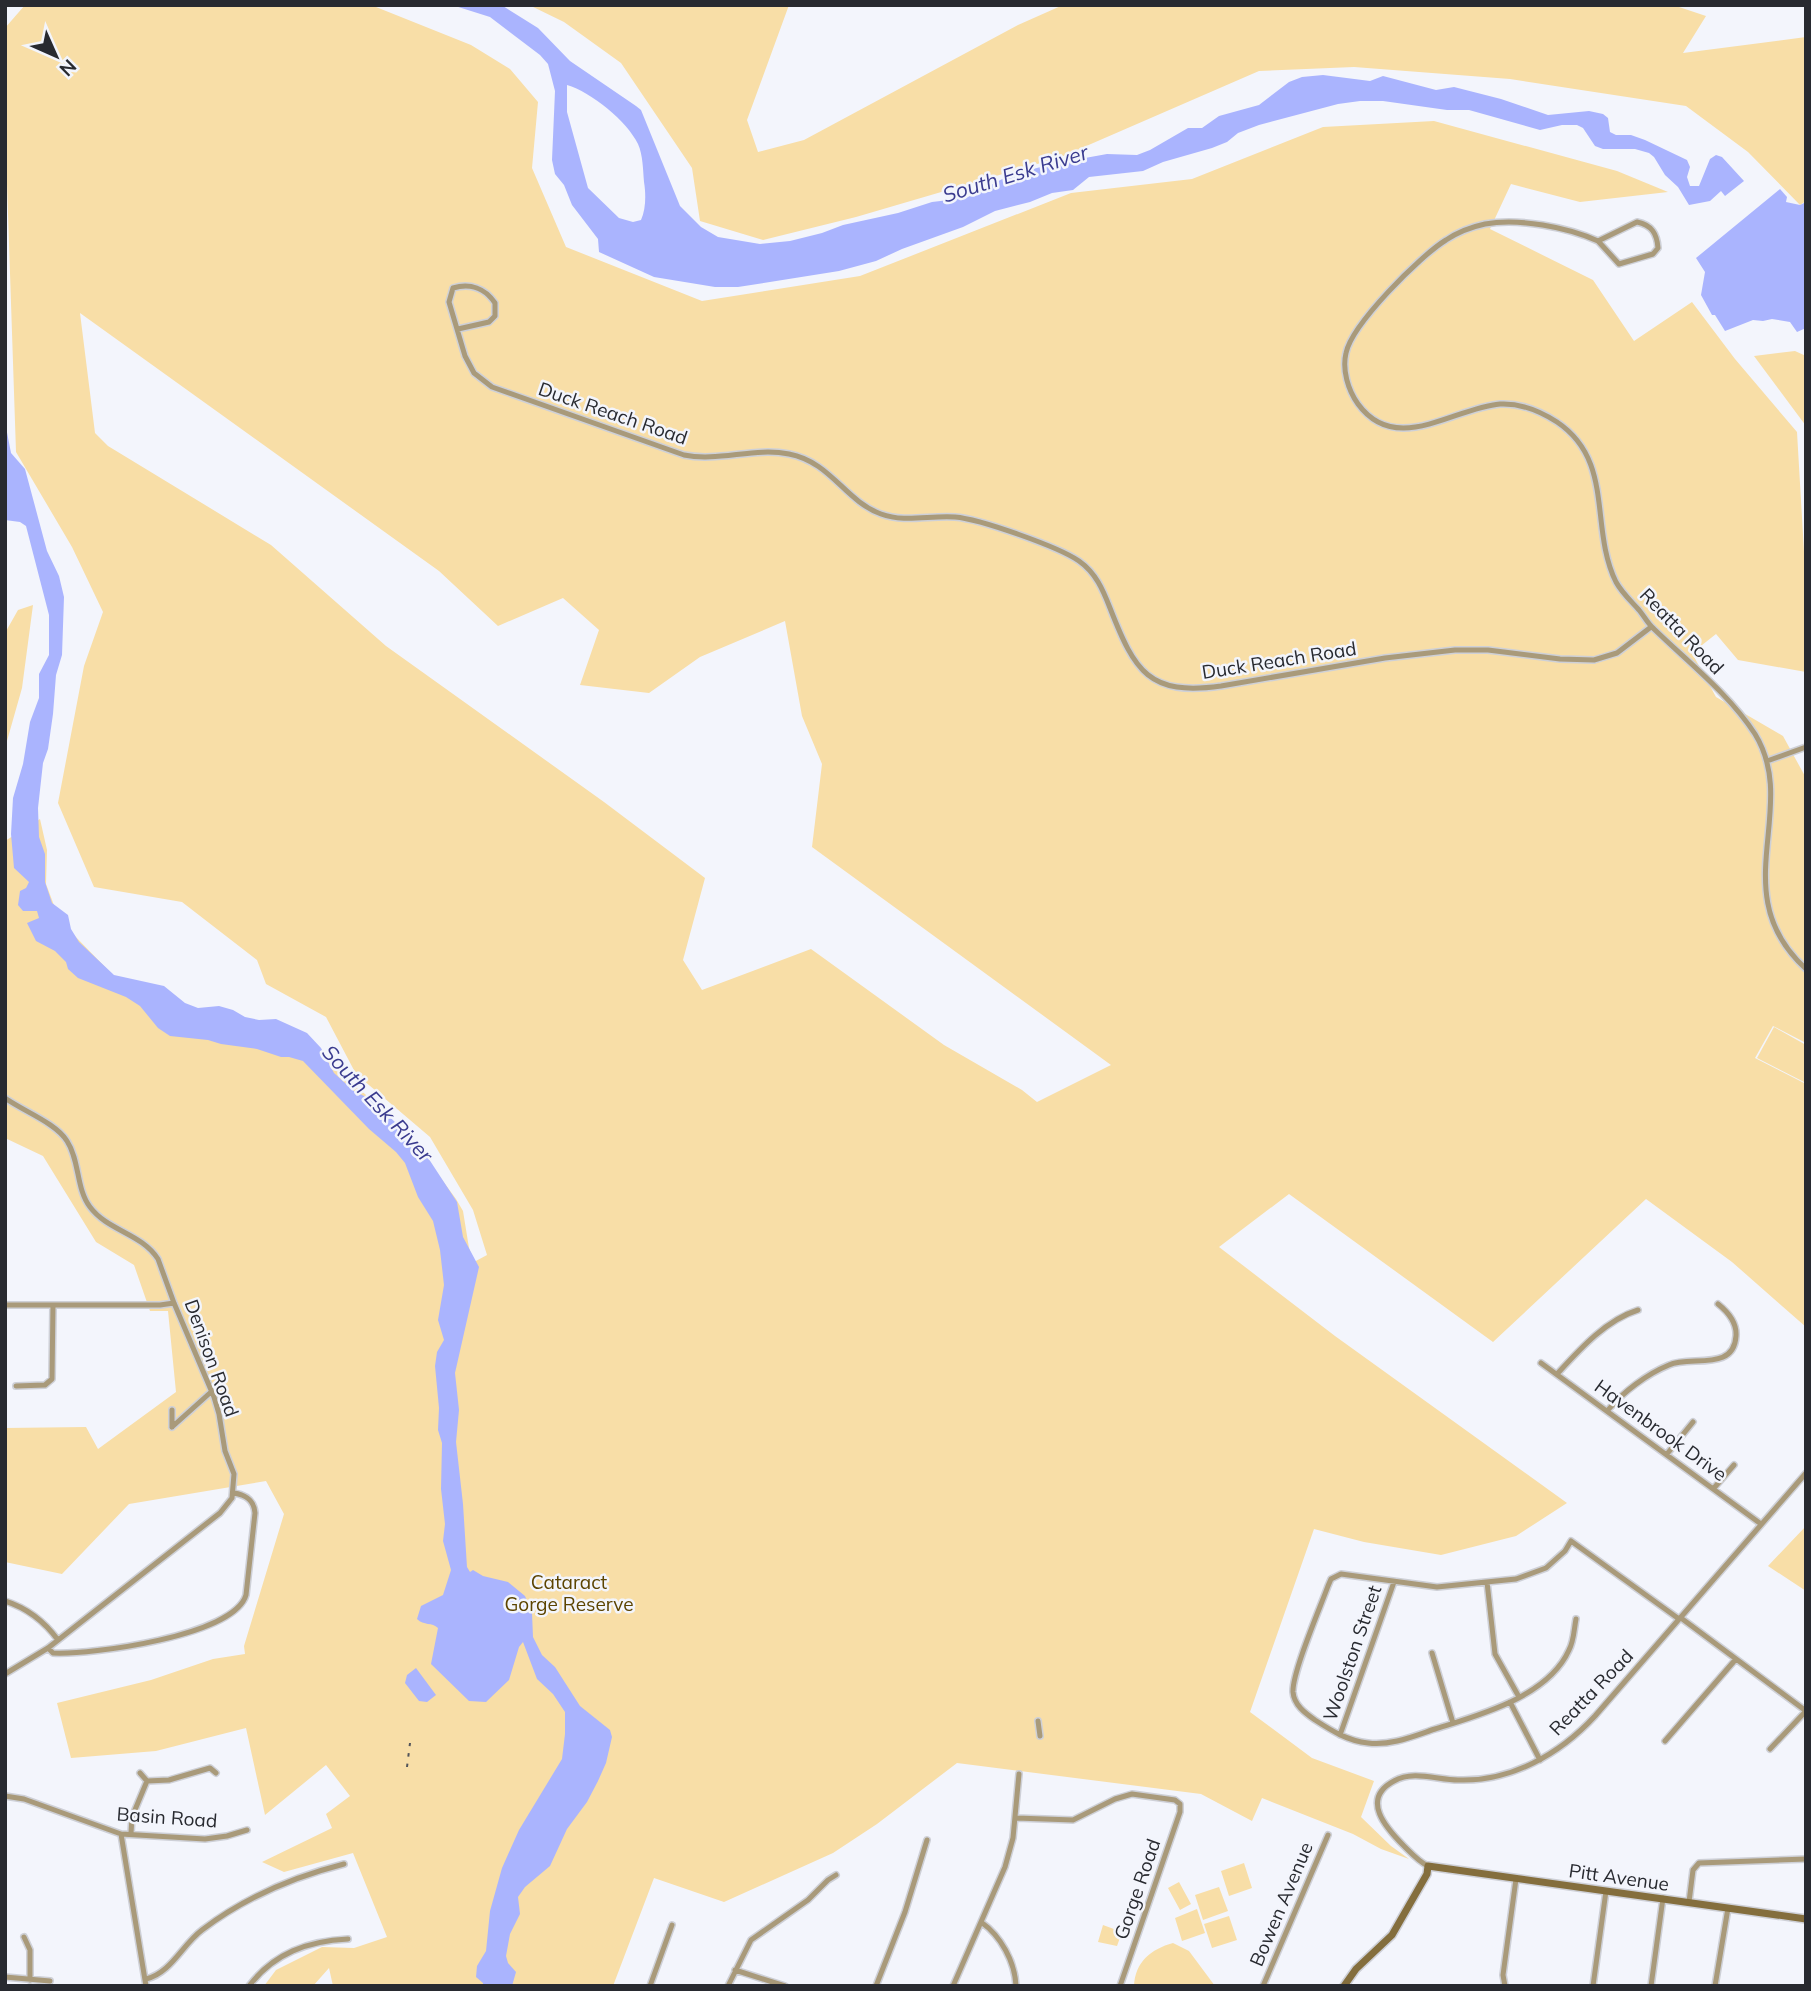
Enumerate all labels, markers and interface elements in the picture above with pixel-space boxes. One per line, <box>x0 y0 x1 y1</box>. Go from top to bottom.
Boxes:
north arrow <box>21 21 91 91</box>
text: N <box>54 54 82 82</box>
water label: South Esk River <box>939 138 1092 207</box>
street label: Duck Reach Road <box>535 376 691 450</box>
street label: Reatta Road <box>1635 583 1729 679</box>
street label: Duck Reach Road <box>1200 636 1358 684</box>
water label: South Esk River <box>317 1039 440 1168</box>
street label: Denison Road <box>180 1296 244 1420</box>
street label: Havenbrook Drive <box>1590 1374 1732 1486</box>
park label: Cataract Gorge Reserve <box>504 1570 634 1616</box>
street label: Woolston Street <box>1318 1582 1387 1724</box>
street label: Reatta Road <box>1544 1644 1638 1740</box>
street label: Basin Road <box>116 1802 218 1832</box>
street label: Gorge Road <box>1109 1836 1165 1942</box>
street label: Bowen Avenue <box>1244 1838 1318 1970</box>
street label: Pitt Avenue <box>1567 1858 1671 1896</box>

